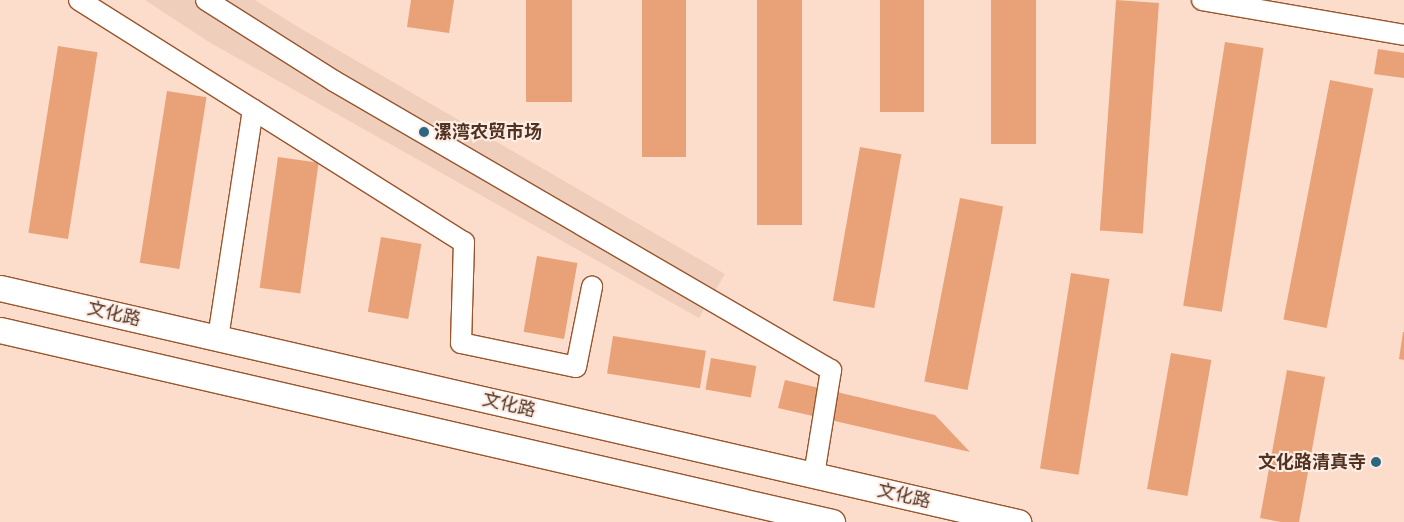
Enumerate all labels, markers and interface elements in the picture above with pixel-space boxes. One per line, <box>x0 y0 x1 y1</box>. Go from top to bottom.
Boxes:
place label: 漯湾农贸市场 <box>434 121 542 143</box>
marker: 漯湾农贸市场 <box>418 126 430 138</box>
street label: 文化路 <box>85 297 143 331</box>
street label: 文化路 <box>480 388 538 422</box>
place label: 文化路清真寺 <box>1258 451 1366 473</box>
marker: 文化路清真寺 <box>1370 456 1382 468</box>
street label: 文化路 <box>875 479 933 513</box>

